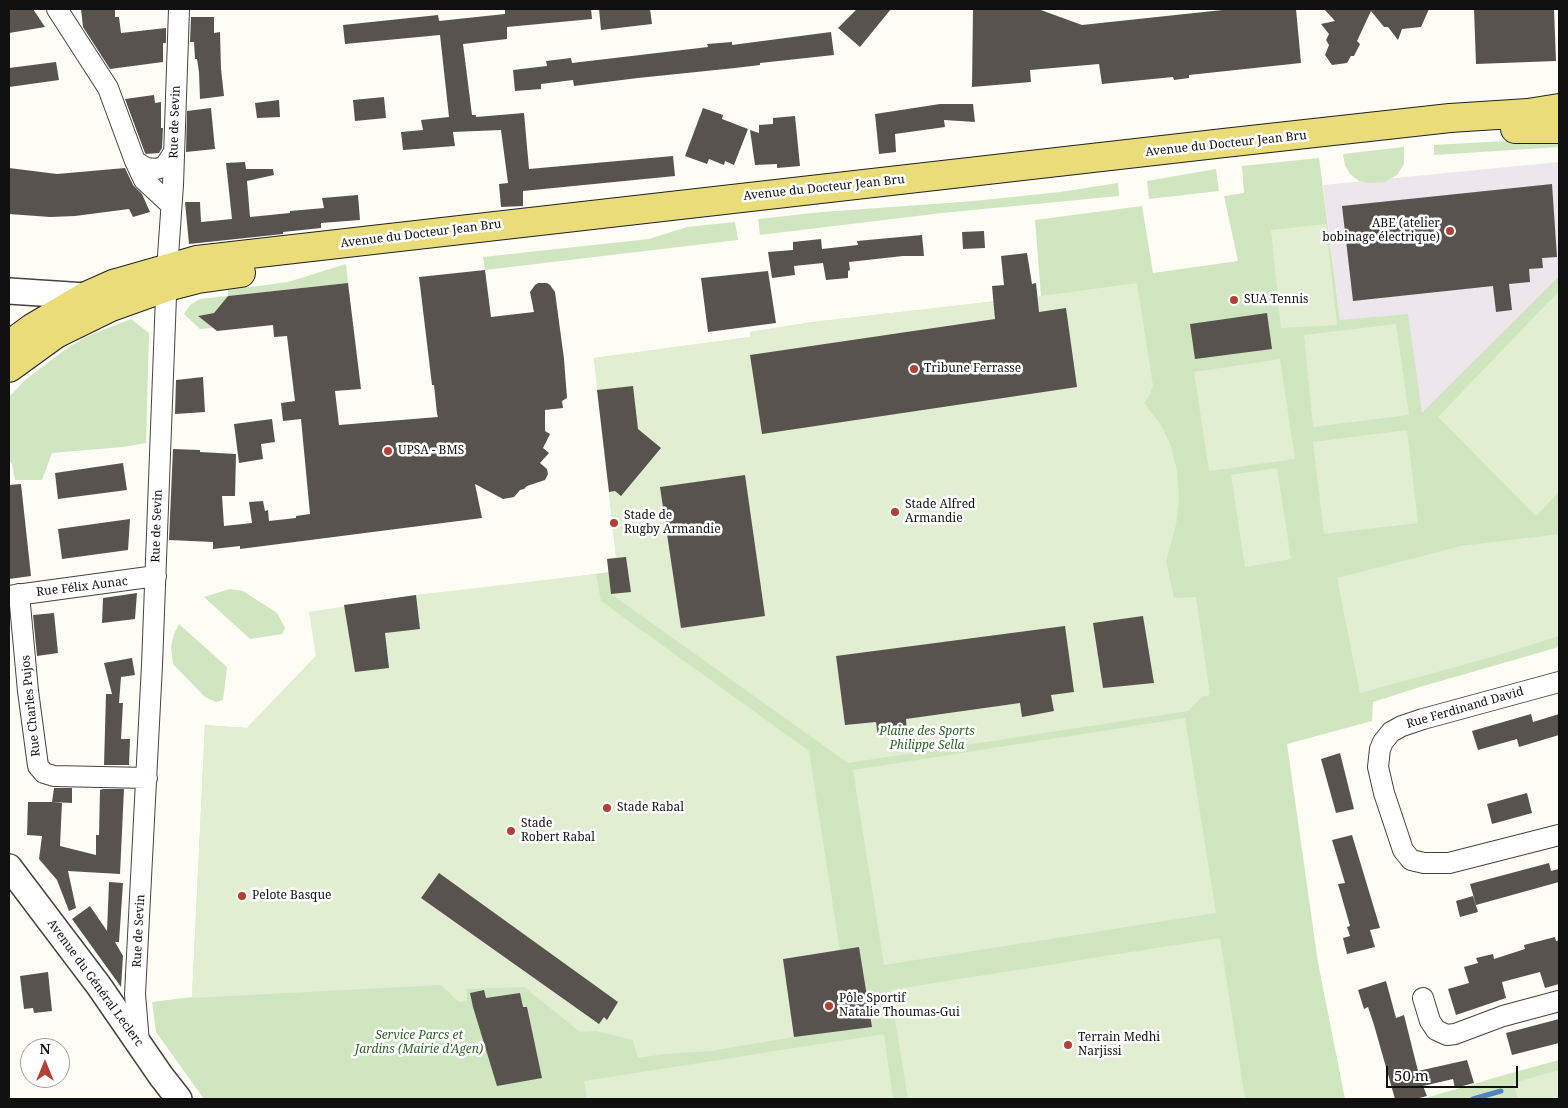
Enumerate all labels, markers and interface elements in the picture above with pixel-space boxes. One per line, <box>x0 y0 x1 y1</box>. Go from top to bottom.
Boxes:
street label: Rue de Sevin <box>167 85 183 159</box>
street label: Avenue du Docteur Jean Bru <box>1145 128 1307 160</box>
street label: Avenue du Docteur Jean Bru <box>743 172 905 204</box>
street label: Avenue du Docteur Jean Bru <box>340 217 502 251</box>
place label: ABE (atelier bobinage électrique) <box>1322 217 1440 245</box>
marker: ABE (atelier bobinage électrique) <box>1444 225 1456 237</box>
place label: SUA Tennis <box>1244 293 1308 307</box>
marker: SUA Tennis <box>1228 294 1240 306</box>
place label: Tribune Ferrasse <box>924 362 1021 376</box>
marker: Tribune Ferrasse <box>908 363 920 375</box>
place label: UPSA - BMS <box>398 444 464 458</box>
marker: UPSA - BMS <box>382 445 394 457</box>
street label: Rue de Sevin <box>149 489 165 563</box>
place label: Stade Alfred Armandie <box>905 498 975 526</box>
marker: Stade Alfred Armandie <box>889 506 901 518</box>
place label: Stade de Rugby Armandie <box>624 509 721 537</box>
marker: Stade de Rugby Armandie <box>608 517 620 529</box>
street label: Rue Félix Aunac <box>36 574 128 600</box>
street label: Rue Charles Pujos <box>19 655 43 757</box>
street label: Rue Ferdinand David <box>1405 684 1525 732</box>
park label: Plaine des Sports Philippe Sella <box>879 725 975 753</box>
place label: Stade Rabal <box>617 801 684 815</box>
marker: Stade Rabal <box>601 802 613 814</box>
place label: Stade Robert Rabal <box>521 817 595 845</box>
marker: Stade Robert Rabal <box>505 825 517 837</box>
place label: Pelote Basque <box>252 889 331 903</box>
marker: Pelote Basque <box>236 890 248 902</box>
street label: Rue de Sevin <box>130 894 148 968</box>
street label: Avenue du Général Leclerc <box>44 917 146 1049</box>
place label: Pôle Sportif Natalie Thoumas-Gui <box>839 992 960 1020</box>
marker: Pôle Sportif Natalie Thoumas-Gui <box>823 1000 835 1012</box>
park label: Service Parcs et Jardins (Mairie d'Agen) <box>355 1029 483 1057</box>
place label: Terrain Medhi Narjissi <box>1078 1031 1160 1059</box>
north arrow <box>20 1038 70 1088</box>
text: N <box>39 1039 51 1058</box>
marker: Terrain Medhi Narjissi <box>1062 1039 1074 1051</box>
scale bar <box>1388 1056 1520 1088</box>
text: 50 m <box>1394 1065 1429 1085</box>

